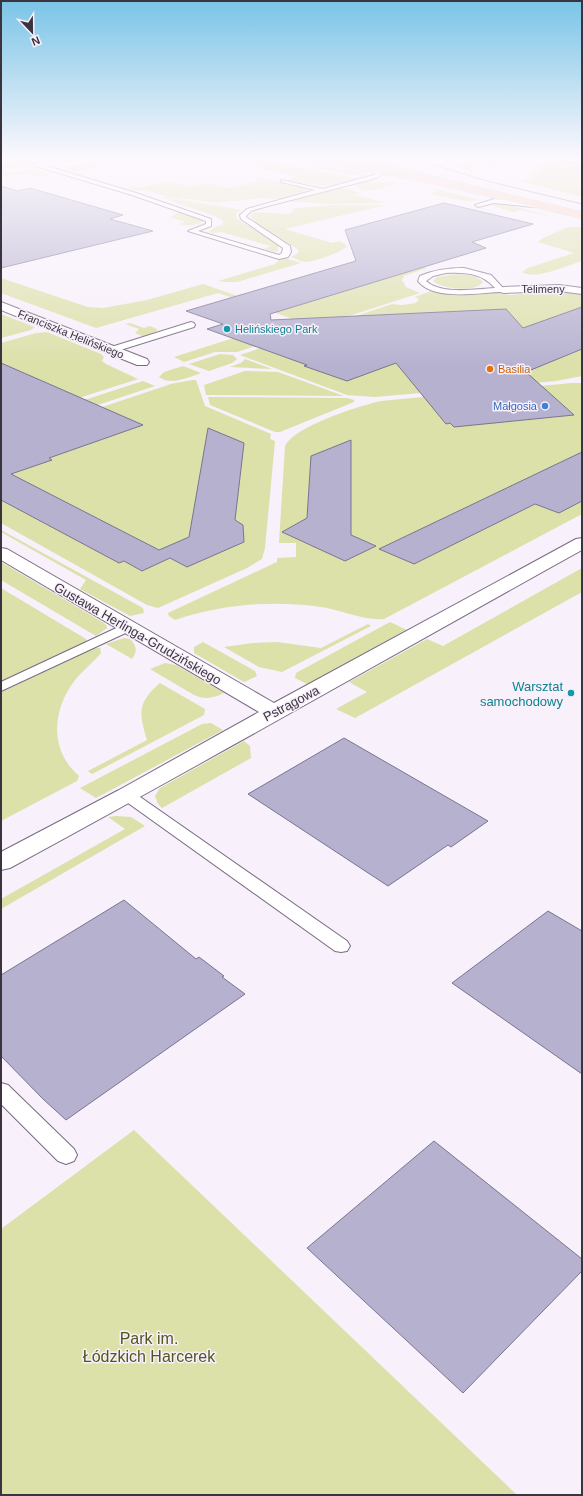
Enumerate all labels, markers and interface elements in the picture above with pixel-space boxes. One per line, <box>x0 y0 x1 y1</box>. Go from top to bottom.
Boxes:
north arrow <box>12 12 52 52</box>
text: N <box>30 34 42 48</box>
street label: Telimeny <box>521 283 565 295</box>
street label: Franciszka Helińskiego <box>16 307 126 361</box>
place label: Helińskiego Park <box>235 323 318 335</box>
marker: Helińskiego Park <box>222 324 232 334</box>
place label: Basilia <box>498 363 531 375</box>
marker: Basilia <box>485 364 495 374</box>
place label: Małgosia <box>493 400 538 412</box>
marker: Małgosia <box>540 401 550 411</box>
street label: Gustawa Herlinga-Grudzińskiego <box>51 579 224 688</box>
place label: Warsztat samochodowy <box>480 679 563 709</box>
street label: Pstrągowa <box>261 682 323 724</box>
marker: Warsztat samochodowy <box>566 688 576 698</box>
park label: Park im. Łódzkich Harcerek <box>83 1330 216 1365</box>

